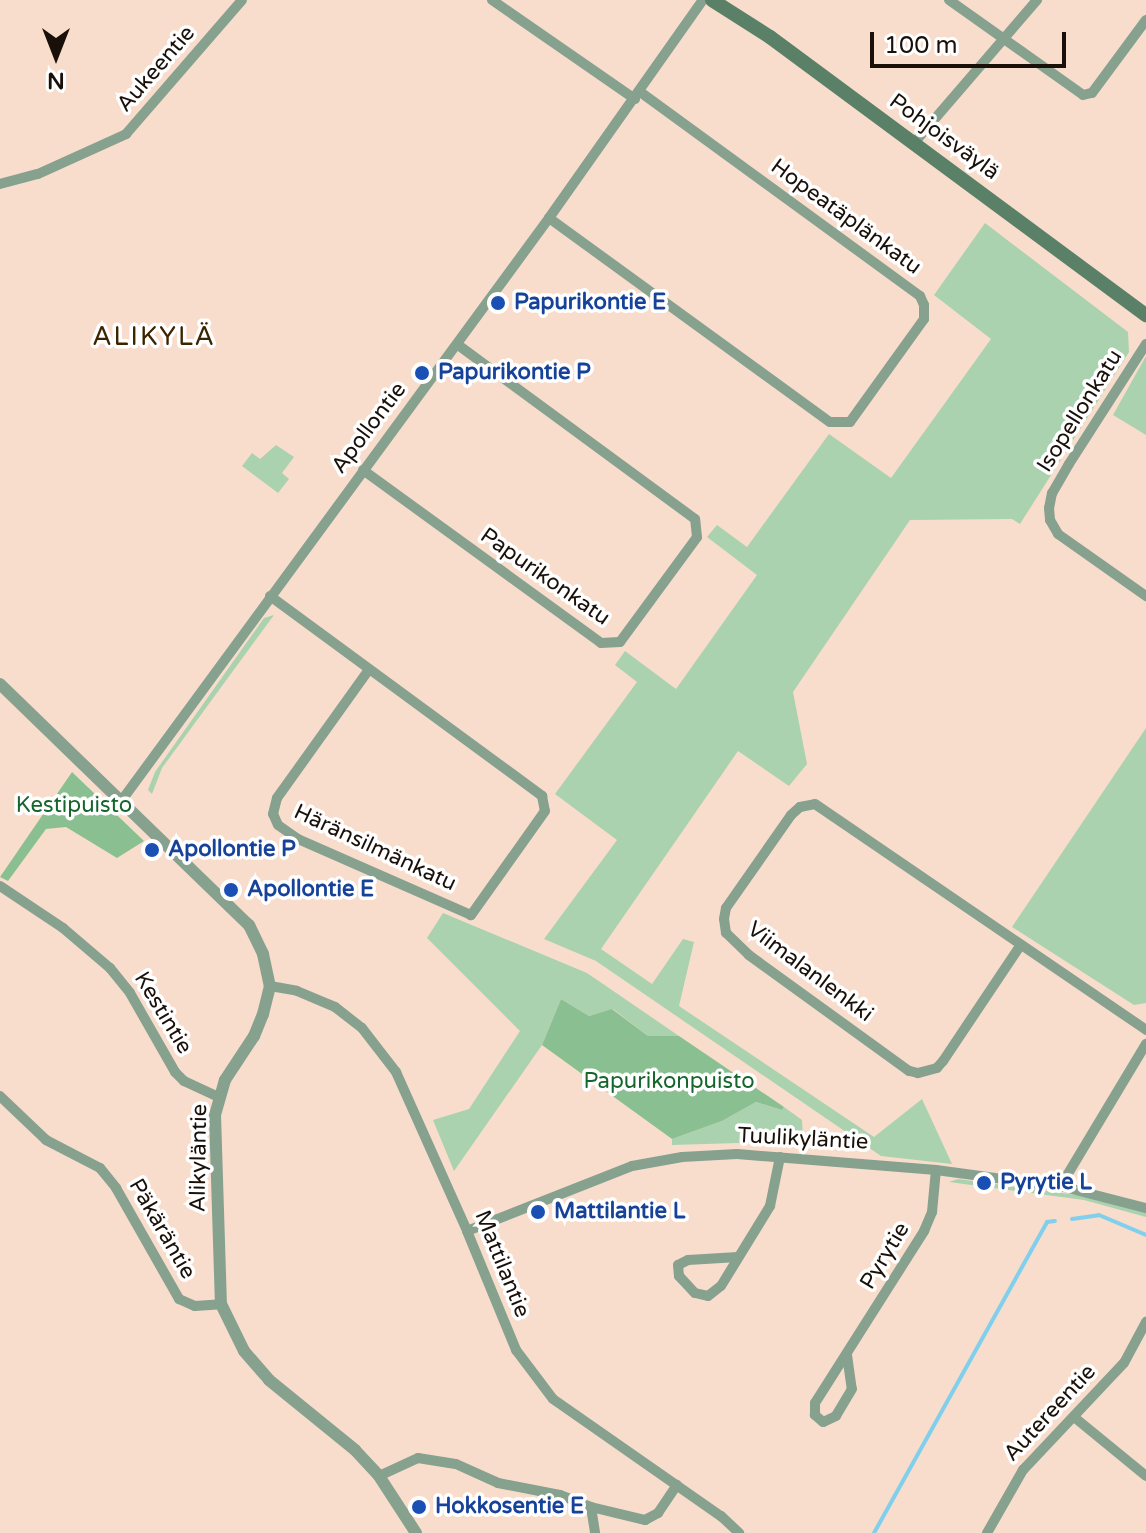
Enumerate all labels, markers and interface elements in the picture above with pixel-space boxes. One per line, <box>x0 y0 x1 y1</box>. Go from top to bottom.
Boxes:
north arrow <box>16 16 96 96</box>
scale bar <box>874 16 1070 66</box>
street label: Aukeentie <box>111 20 201 118</box>
text: 100 m <box>884 31 958 60</box>
text: N <box>47 67 65 93</box>
street label: Pohjoisväylä <box>884 88 1004 186</box>
street label: Hopeatäplänkatu <box>766 154 926 280</box>
place label: Papurikontie E <box>514 290 666 316</box>
marker: Papurikontie E <box>489 294 507 312</box>
district label: ALIKYLÄ <box>92 321 216 353</box>
street label: Isopellonkatu <box>1032 345 1128 477</box>
place label: Papurikontie P <box>438 360 591 386</box>
marker: Papurikontie P <box>413 364 431 382</box>
street label: Apollontie <box>326 377 412 479</box>
street label: Papurikonkatu <box>475 523 615 631</box>
park label: Kestipuisto <box>16 793 132 819</box>
street label: Häränsilmänkatu <box>290 799 460 897</box>
place label: Apollontie P <box>168 837 296 863</box>
marker: Apollontie P <box>143 841 161 859</box>
place label: Apollontie E <box>247 877 374 903</box>
marker: Apollontie E <box>222 881 240 899</box>
street label: Viimalanlenkki <box>742 916 878 1028</box>
street label: Kestintie <box>128 967 198 1059</box>
park label: Papurikonpuisto <box>583 1069 755 1095</box>
street label: Alikyläntie <box>185 1104 213 1212</box>
street label: Tuulikyläntie <box>737 1122 869 1156</box>
place label: Pyrytie L <box>1000 1170 1092 1196</box>
street label: Päkäräntie <box>123 1174 201 1284</box>
marker: Pyrytie L <box>975 1174 993 1192</box>
place label: Mattilantie L <box>554 1199 685 1225</box>
marker: Mattilantie L <box>529 1203 547 1221</box>
street label: Mattilantie <box>469 1207 535 1321</box>
street label: Pyrytie <box>855 1218 915 1294</box>
street label: Autereentie <box>999 1359 1101 1467</box>
place label: Hokkosentie E <box>435 1494 584 1520</box>
marker: Hokkosentie E <box>410 1498 428 1516</box>

